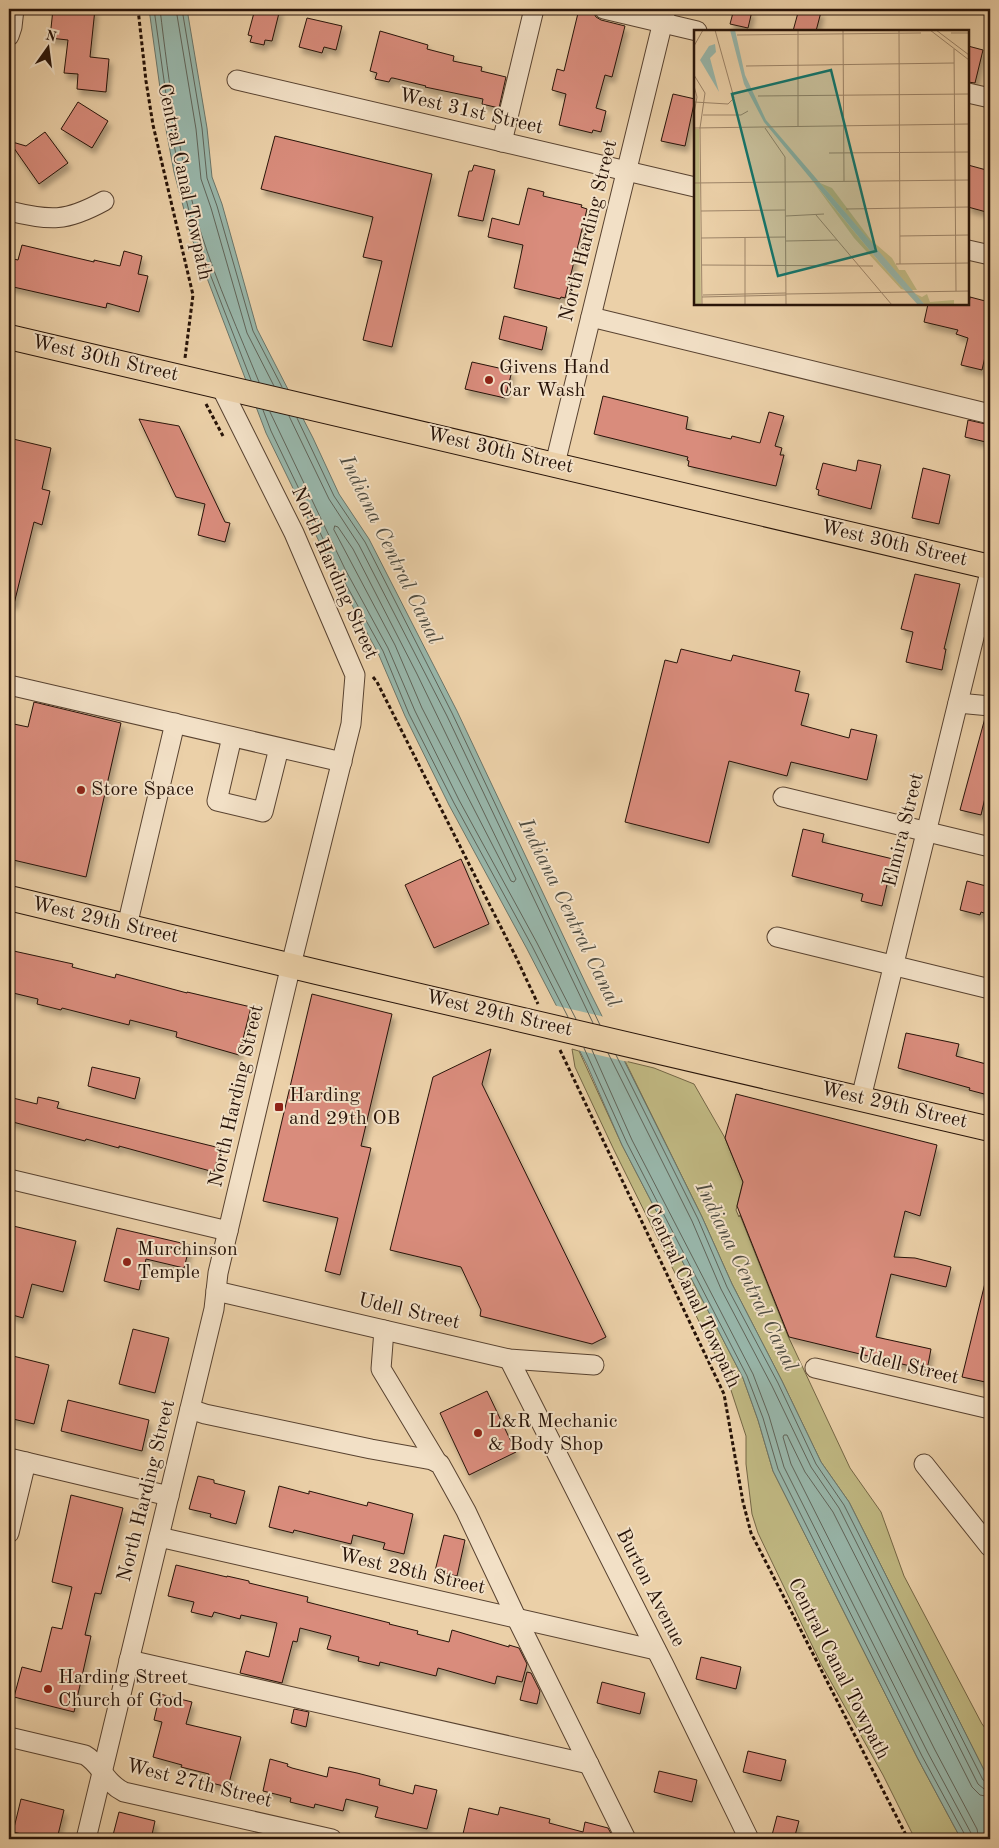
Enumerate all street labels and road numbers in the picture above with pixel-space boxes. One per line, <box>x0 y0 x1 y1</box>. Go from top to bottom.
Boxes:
street label: Central Canal Towpath <box>153 82 215 282</box>
street label: West 31st Street <box>397 86 545 138</box>
street label: North Harding Street <box>557 138 621 324</box>
street label: West 30th Street <box>30 332 180 386</box>
street label: West 30th Street <box>425 424 575 478</box>
street label: North Harding Street <box>287 484 381 662</box>
street label: West 30th Street <box>819 517 969 571</box>
street label: Elmira Street <box>880 771 928 889</box>
street label: West 29th Street <box>30 894 180 948</box>
street label: West 29th Street <box>424 987 574 1041</box>
street label: North Harding Street <box>206 1003 268 1189</box>
street label: West 29th Street <box>819 1079 969 1133</box>
street label: Central Canal Towpath <box>641 1201 744 1391</box>
street label: Udell Street <box>356 1291 462 1333</box>
street label: Udell Street <box>855 1346 961 1388</box>
street label: North Harding Street <box>115 1398 179 1584</box>
street label: Burton Avenue <box>612 1526 688 1650</box>
street label: West 28th Street <box>337 1545 487 1599</box>
street label: Central Canal Towpath <box>784 1575 892 1763</box>
street label: West 27th Street <box>124 1756 274 1812</box>

